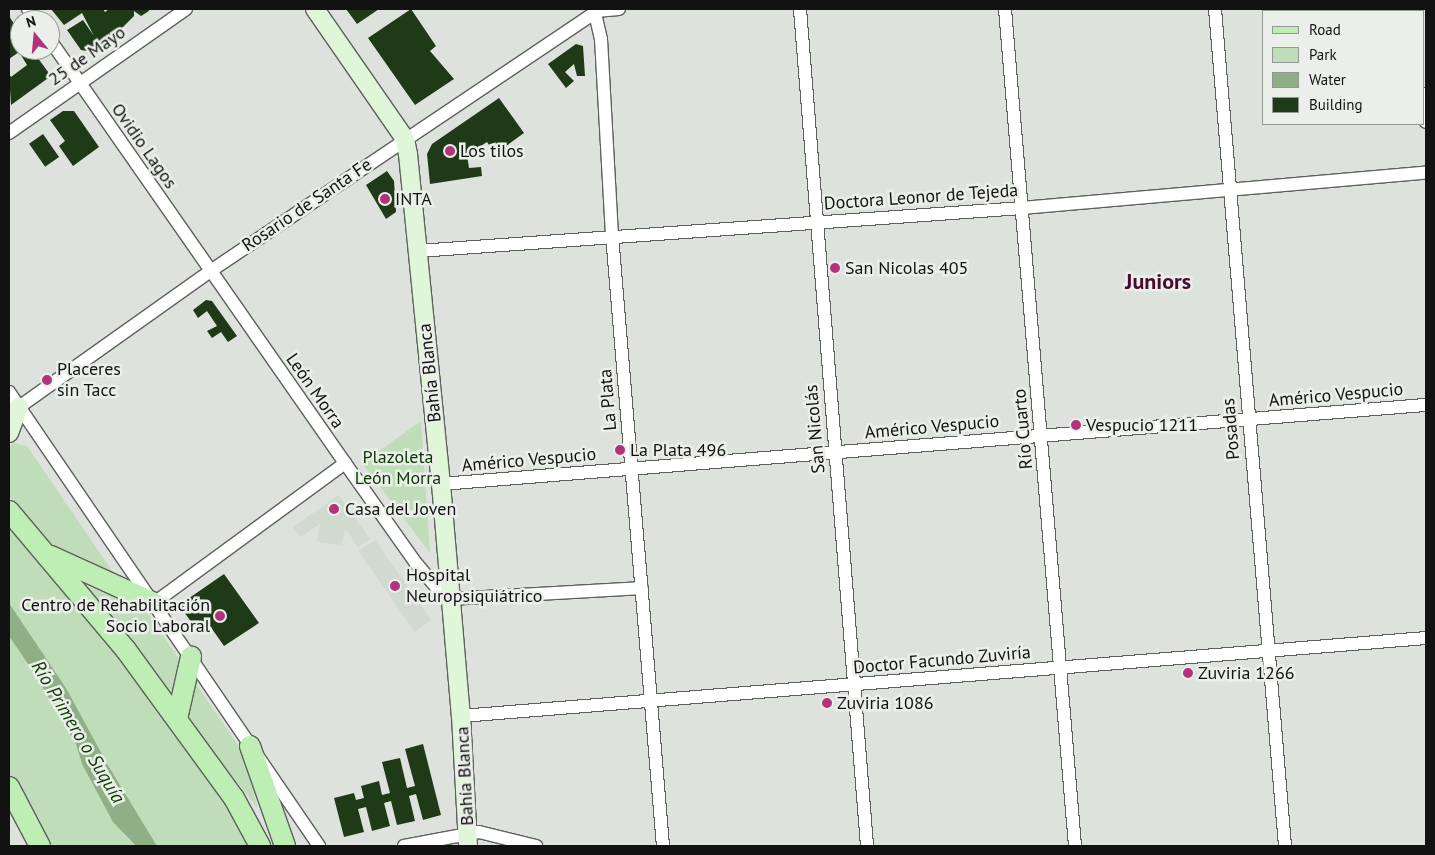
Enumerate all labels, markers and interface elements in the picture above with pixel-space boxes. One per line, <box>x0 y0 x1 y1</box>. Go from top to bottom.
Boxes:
north arrow <box>10 10 60 60</box>
legend <box>1262 10 1425 125</box>
text: N <box>24 12 38 32</box>
text: Road <box>1309 20 1341 39</box>
street label: 25 de Mayo <box>44 22 130 90</box>
text: Park <box>1309 45 1337 64</box>
text: Water <box>1309 70 1346 89</box>
text: Building <box>1309 95 1363 114</box>
street label: Ovidio Lagos <box>107 99 181 193</box>
place label: Los tilos <box>460 140 524 162</box>
marker: Los tilos <box>444 145 456 157</box>
street label: Rosario de Santa Fe <box>238 154 376 256</box>
street label: Doctora Leonor de Tejeda <box>823 179 1019 215</box>
place label: INTA <box>395 188 432 210</box>
marker: INTA <box>379 193 391 205</box>
place label: San Nicolas 405 <box>845 257 968 279</box>
marker: San Nicolas 405 <box>829 262 841 274</box>
district label: Juniors <box>1125 269 1191 295</box>
street label: Bahía Blanca <box>414 322 446 424</box>
street label: León Morra <box>281 349 349 433</box>
place label: Placeres sin Tacc <box>57 359 121 402</box>
street label: La Plata <box>595 368 621 432</box>
marker: Placeres sin Tacc <box>41 374 53 386</box>
street label: Américo Vespucio <box>1268 378 1404 412</box>
street label: San Nicolás <box>800 384 830 474</box>
street label: Río Cuarto <box>1009 388 1037 470</box>
street label: Posadas <box>1218 397 1244 461</box>
street label: Américo Vespucio <box>864 410 1000 444</box>
place label: Vespucio 1211 <box>1086 414 1198 436</box>
marker: Vespucio 1211 <box>1070 419 1082 431</box>
place label: La Plata 496 <box>630 439 726 461</box>
street label: Américo Vespucio <box>461 443 597 477</box>
marker: La Plata 496 <box>614 444 626 456</box>
park label: Plazoleta León Morra <box>355 447 441 489</box>
place label: Casa del Joven <box>345 498 456 520</box>
marker: Casa del Joven <box>327 502 341 516</box>
place label: Hospital Neuropsiquiátrico <box>406 565 542 608</box>
marker: Hospital Neuropsiquiátrico <box>388 579 402 593</box>
place label: Centro de Rehabilitación Socio Laboral <box>21 595 210 638</box>
marker: Centro de Rehabilitación Socio Laboral <box>214 610 226 622</box>
street label: Doctor Facundo Zuviría <box>852 641 1032 679</box>
water label: Río Primero o Suquía <box>26 656 130 808</box>
place label: Zuviria 1266 <box>1198 662 1295 684</box>
marker: Zuviria 1266 <box>1182 667 1194 679</box>
place label: Zuviria 1086 <box>837 692 934 714</box>
marker: Zuviria 1086 <box>821 697 833 709</box>
street label: Bahía Blanca <box>452 726 478 826</box>

